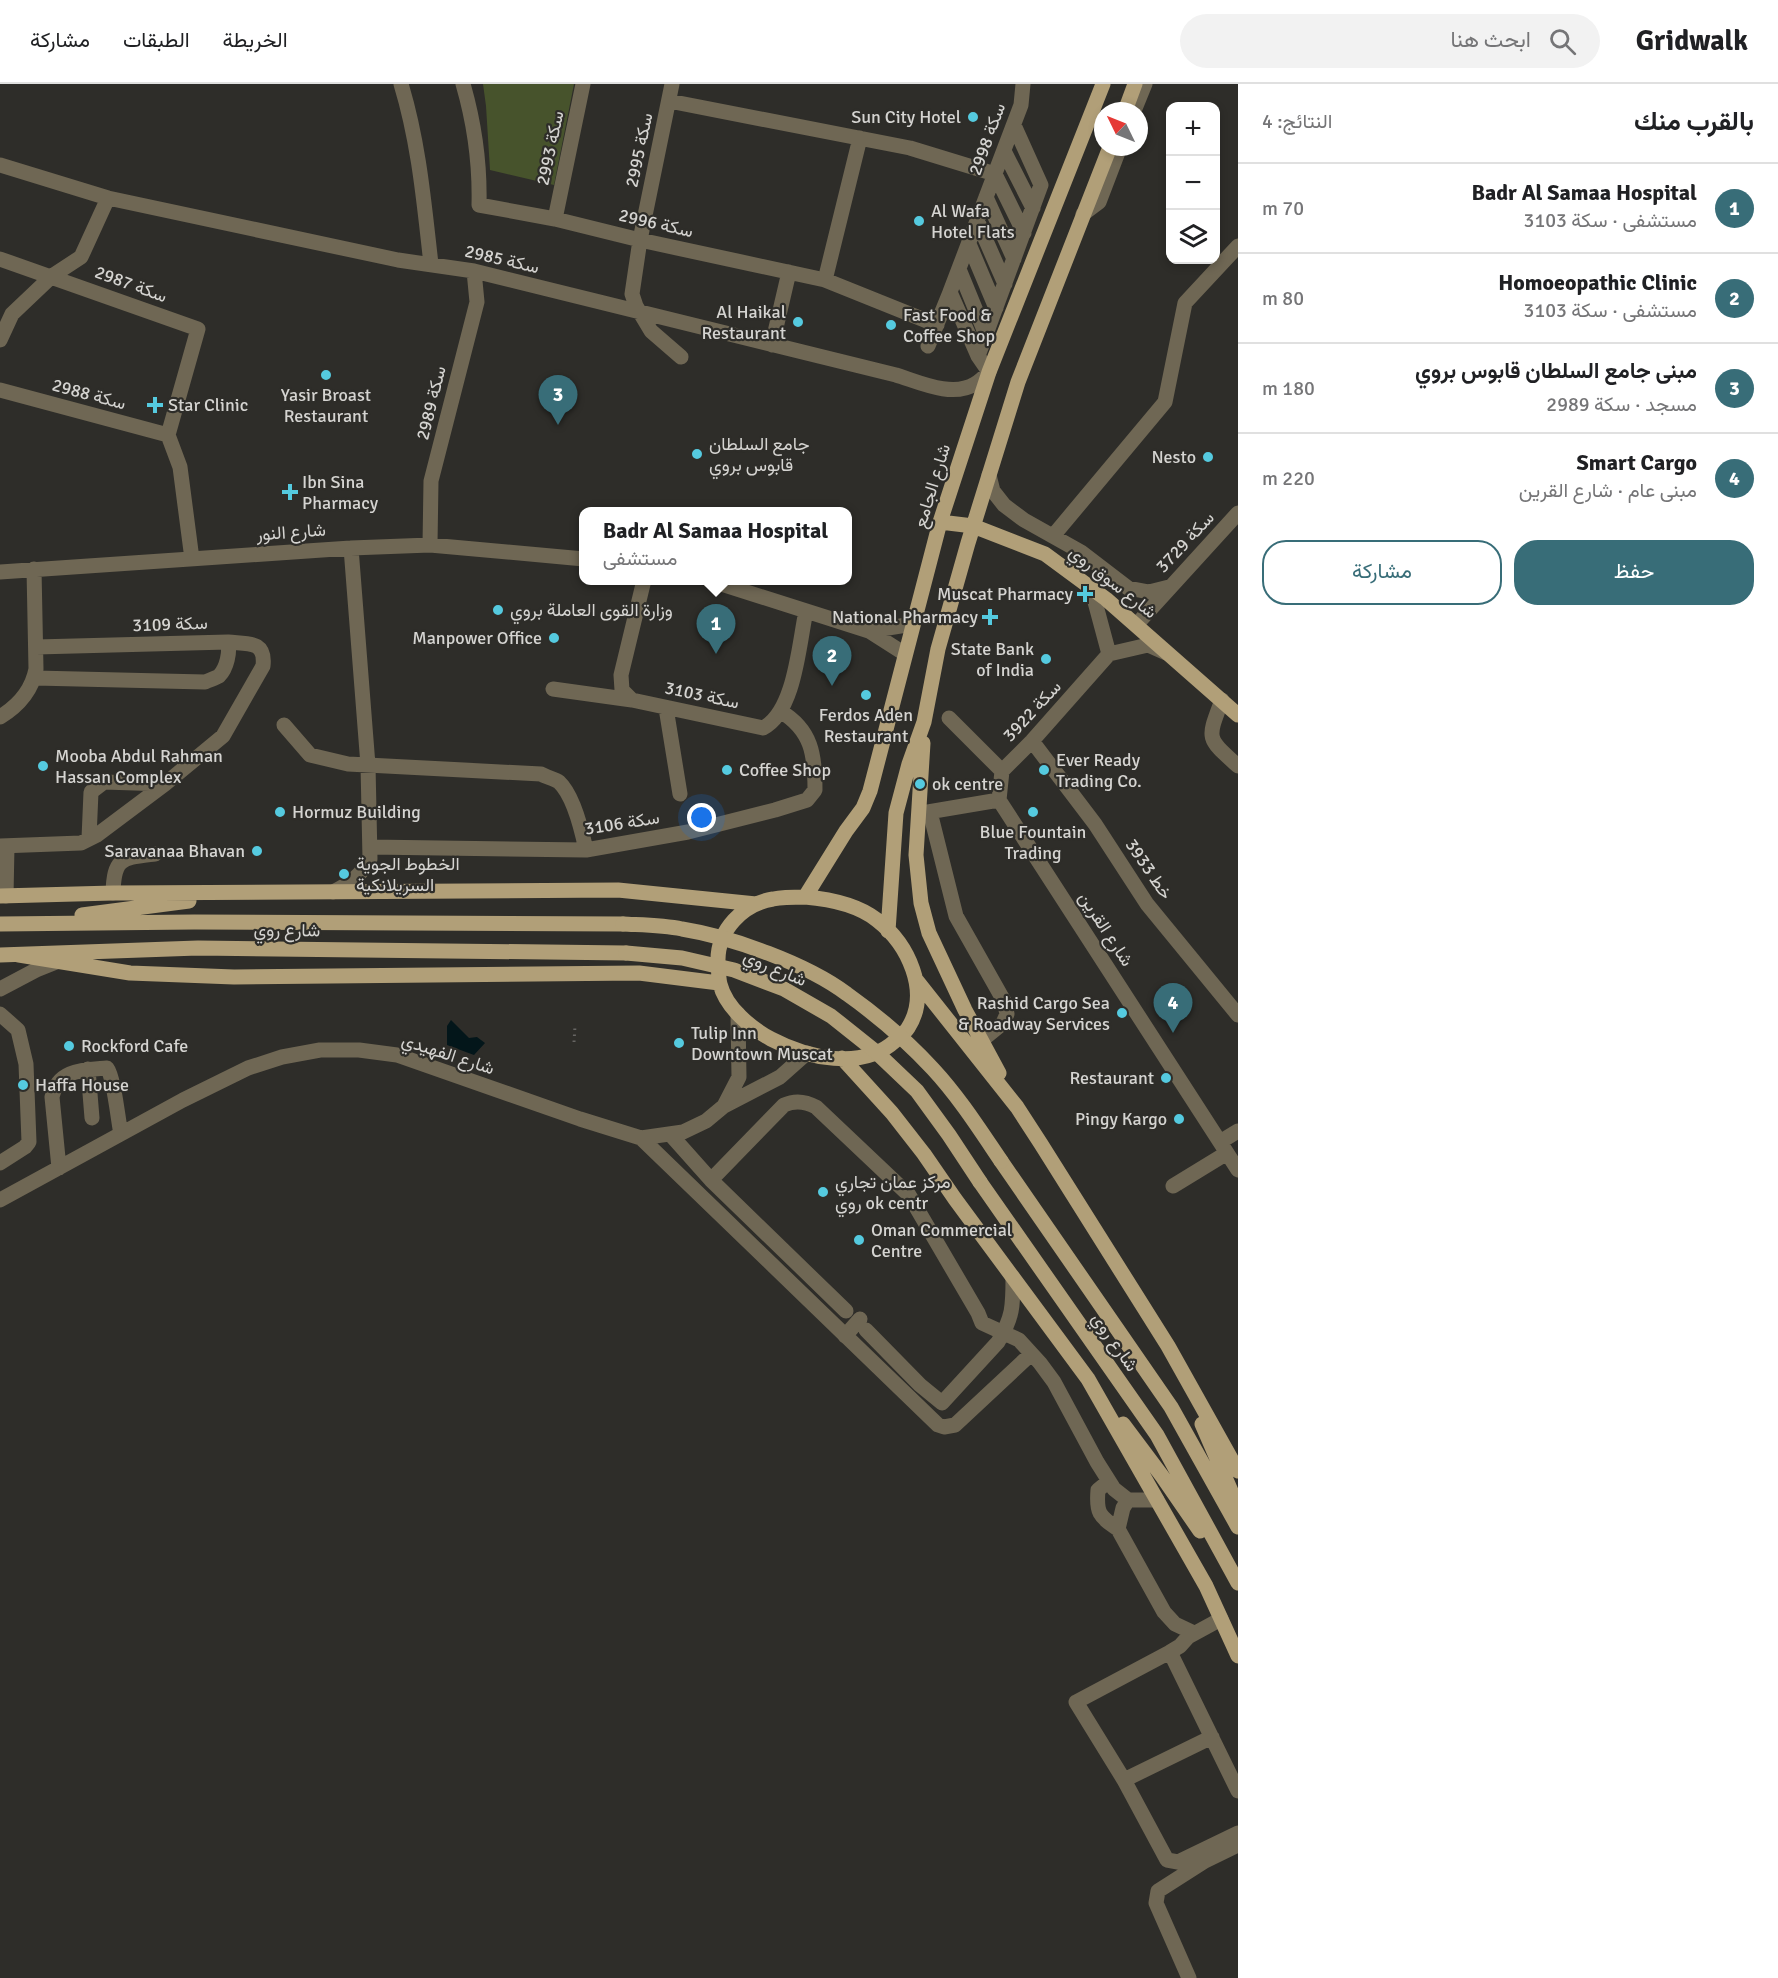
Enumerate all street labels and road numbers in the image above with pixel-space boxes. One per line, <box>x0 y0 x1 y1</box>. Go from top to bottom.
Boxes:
street label: سكة 2998 <box>964 100 1010 178</box>
street label: سكة 2993 <box>531 109 569 187</box>
street label: سكة 2995 <box>620 111 658 189</box>
street label: سكة 2996 <box>617 204 695 242</box>
street label: سكة 2985 <box>463 240 541 278</box>
street label: سكة 2987 <box>92 261 170 307</box>
street label: سكة 2989 <box>411 364 451 442</box>
street label: سكة 2988 <box>50 374 128 414</box>
street label: شارع الجامع <box>909 441 956 531</box>
street label: سكة 3729 <box>1151 507 1219 577</box>
street label: شارع النور <box>254 519 327 546</box>
street label: شارع سوق روي <box>1062 541 1161 626</box>
street label: سكة 3109 <box>132 612 208 636</box>
street label: سكة 3103 <box>663 676 741 714</box>
street label: سكة 3922 <box>998 676 1066 746</box>
street label: سكة 3106 <box>583 806 661 840</box>
street label: 3933 خط <box>1121 834 1177 904</box>
street label: شارع القرين <box>1073 888 1138 971</box>
street label: شارع روي <box>253 918 321 946</box>
street label: شارع روي <box>738 945 810 995</box>
street label: شارع الفهيدي <box>398 1029 497 1083</box>
street label: شارع روي <box>1084 1308 1143 1378</box>

